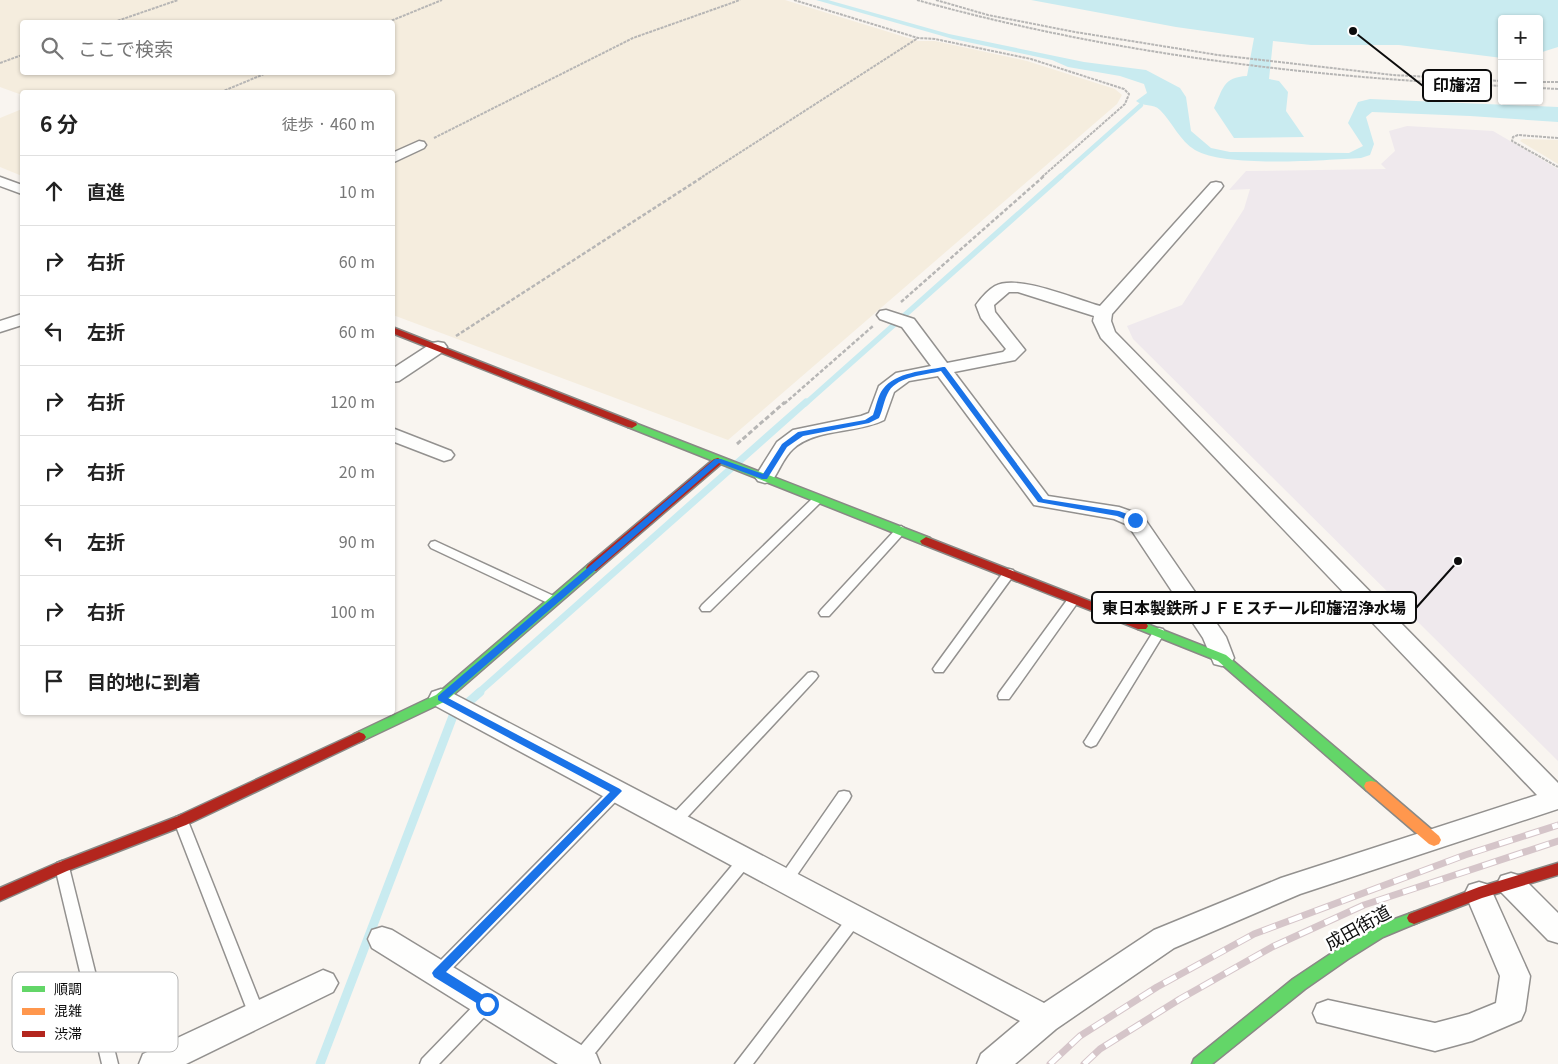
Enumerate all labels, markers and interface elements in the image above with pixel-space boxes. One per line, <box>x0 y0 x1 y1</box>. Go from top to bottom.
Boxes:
map controls <box>1498 15 1543 105</box>
button: + <box>1498 15 1543 60</box>
search box <box>20 20 395 75</box>
icon: search <box>38 34 66 62</box>
text: ここで検索 <box>78 34 173 61</box>
button: − <box>1498 60 1543 105</box>
callout: 印旛沼 <box>1423 70 1491 101</box>
text: 印旛沼 <box>1433 72 1481 96</box>
text: 6 分 <box>40 108 78 138</box>
text: 徒歩 · 460 m <box>282 111 375 135</box>
icon: ahead <box>40 177 68 205</box>
text: 直進 <box>87 177 125 204</box>
text: 10 m <box>339 179 375 203</box>
icon: right <box>40 247 68 275</box>
text: 右折 <box>87 247 125 274</box>
text: 60 m <box>339 249 375 273</box>
icon: left <box>40 317 68 345</box>
text: 左折 <box>87 317 125 344</box>
text: 60 m <box>339 319 375 343</box>
icon: right <box>40 387 68 415</box>
text: 右折 <box>87 387 125 414</box>
text: 120 m <box>330 389 375 413</box>
icon: right <box>40 457 68 485</box>
text: 右折 <box>87 457 125 484</box>
text: 20 m <box>339 459 375 483</box>
route end <box>1124 509 1147 532</box>
icon: left <box>40 527 68 555</box>
text: 左折 <box>87 527 125 554</box>
text: 90 m <box>339 529 375 553</box>
callout: 東日本製鉄所ＪＦＥスチール印旛沼浄水場 <box>1092 592 1416 623</box>
text: 東日本製鉄所ＪＦＥスチール印旛沼浄水場 <box>1102 595 1406 619</box>
icon: right <box>40 597 68 625</box>
text: 右折 <box>87 597 125 624</box>
text: 100 m <box>330 599 375 623</box>
icon: arrive <box>40 667 68 695</box>
text: 目的地に到着 <box>87 667 201 694</box>
street label: 成田街道 <box>1319 897 1395 955</box>
legend <box>12 972 178 1052</box>
text: 順調 <box>54 978 82 998</box>
route start <box>476 993 499 1016</box>
text: 混雑 <box>54 1000 82 1020</box>
text: 渋滞 <box>54 1023 82 1043</box>

